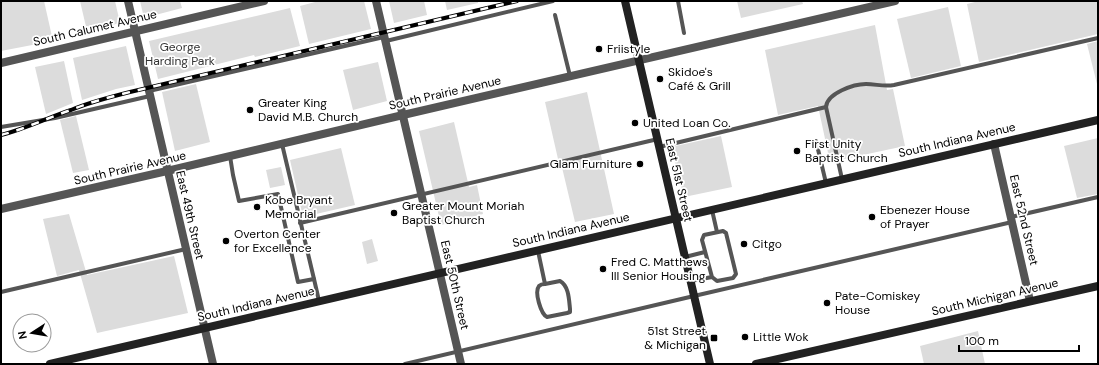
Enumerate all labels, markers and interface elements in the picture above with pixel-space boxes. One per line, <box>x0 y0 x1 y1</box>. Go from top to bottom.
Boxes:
street label: South Calumet Avenue <box>32 6 159 50</box>
park label: George Harding Park <box>145 39 215 69</box>
place label: Friistyle <box>607 41 650 57</box>
marker: Friistyle <box>594 44 604 54</box>
place label: Skidoe's Café & Grill <box>668 64 731 94</box>
street label: South Prairie Avenue <box>387 72 503 114</box>
marker: Skidoe's Café & Grill <box>655 74 665 84</box>
place label: Greater King David M.B. Church <box>258 95 358 125</box>
marker: Greater King David M.B. Church <box>245 105 255 115</box>
place label: United Loan Co. <box>643 115 731 131</box>
marker: United Loan Co. <box>630 118 640 128</box>
street label: South Indiana Avenue <box>897 119 1017 161</box>
street label: East 51st Street <box>662 136 696 224</box>
place label: First Unity Baptist Church <box>805 136 888 166</box>
marker: First Unity Baptist Church <box>792 146 802 156</box>
street label: South Prairie Avenue <box>72 147 188 189</box>
place label: Glam Furniture <box>550 156 632 172</box>
marker: Glam Furniture <box>635 159 645 169</box>
street label: East 49th Street <box>172 169 208 261</box>
street label: East 52nd Street <box>1006 173 1042 267</box>
place label: Kobe Bryant Memorial <box>265 192 333 222</box>
place label: Greater Mount Moriah Baptist Church <box>402 198 524 228</box>
marker: Kobe Bryant Memorial <box>252 202 262 212</box>
place label: Ebenezer House of Prayer <box>880 202 970 232</box>
marker: Greater Mount Moriah Baptist Church <box>389 208 399 218</box>
street label: South Indiana Avenue <box>511 209 631 251</box>
marker: Ebenezer House of Prayer <box>867 212 877 222</box>
place label: Overton Center for Excellence <box>234 226 321 256</box>
marker: Overton Center for Excellence <box>221 236 231 246</box>
place label: Citgo <box>752 236 782 252</box>
street label: East 50th Street <box>437 239 473 332</box>
marker: Citgo <box>739 239 749 249</box>
place label: Fred C. Matthews III Senior Housing <box>611 254 708 284</box>
marker: Fred C. Matthews III Senior Housing <box>598 264 608 274</box>
street label: South Michigan Avenue <box>930 275 1060 319</box>
street label: South Indiana Avenue <box>196 283 316 325</box>
place label: Pate-Comiskey House <box>835 288 920 318</box>
marker: Pate-Comiskey House <box>822 298 832 308</box>
north arrow <box>12 313 52 353</box>
place label: 51st Street & Michigan <box>644 323 706 353</box>
scale bar <box>959 327 1079 353</box>
place label: Little Wok <box>753 329 808 345</box>
text: N <box>15 330 30 340</box>
marker: Little Wok <box>740 332 750 342</box>
marker: 51st Street & Michigan <box>709 333 719 343</box>
text: 100 m <box>965 333 999 349</box>

